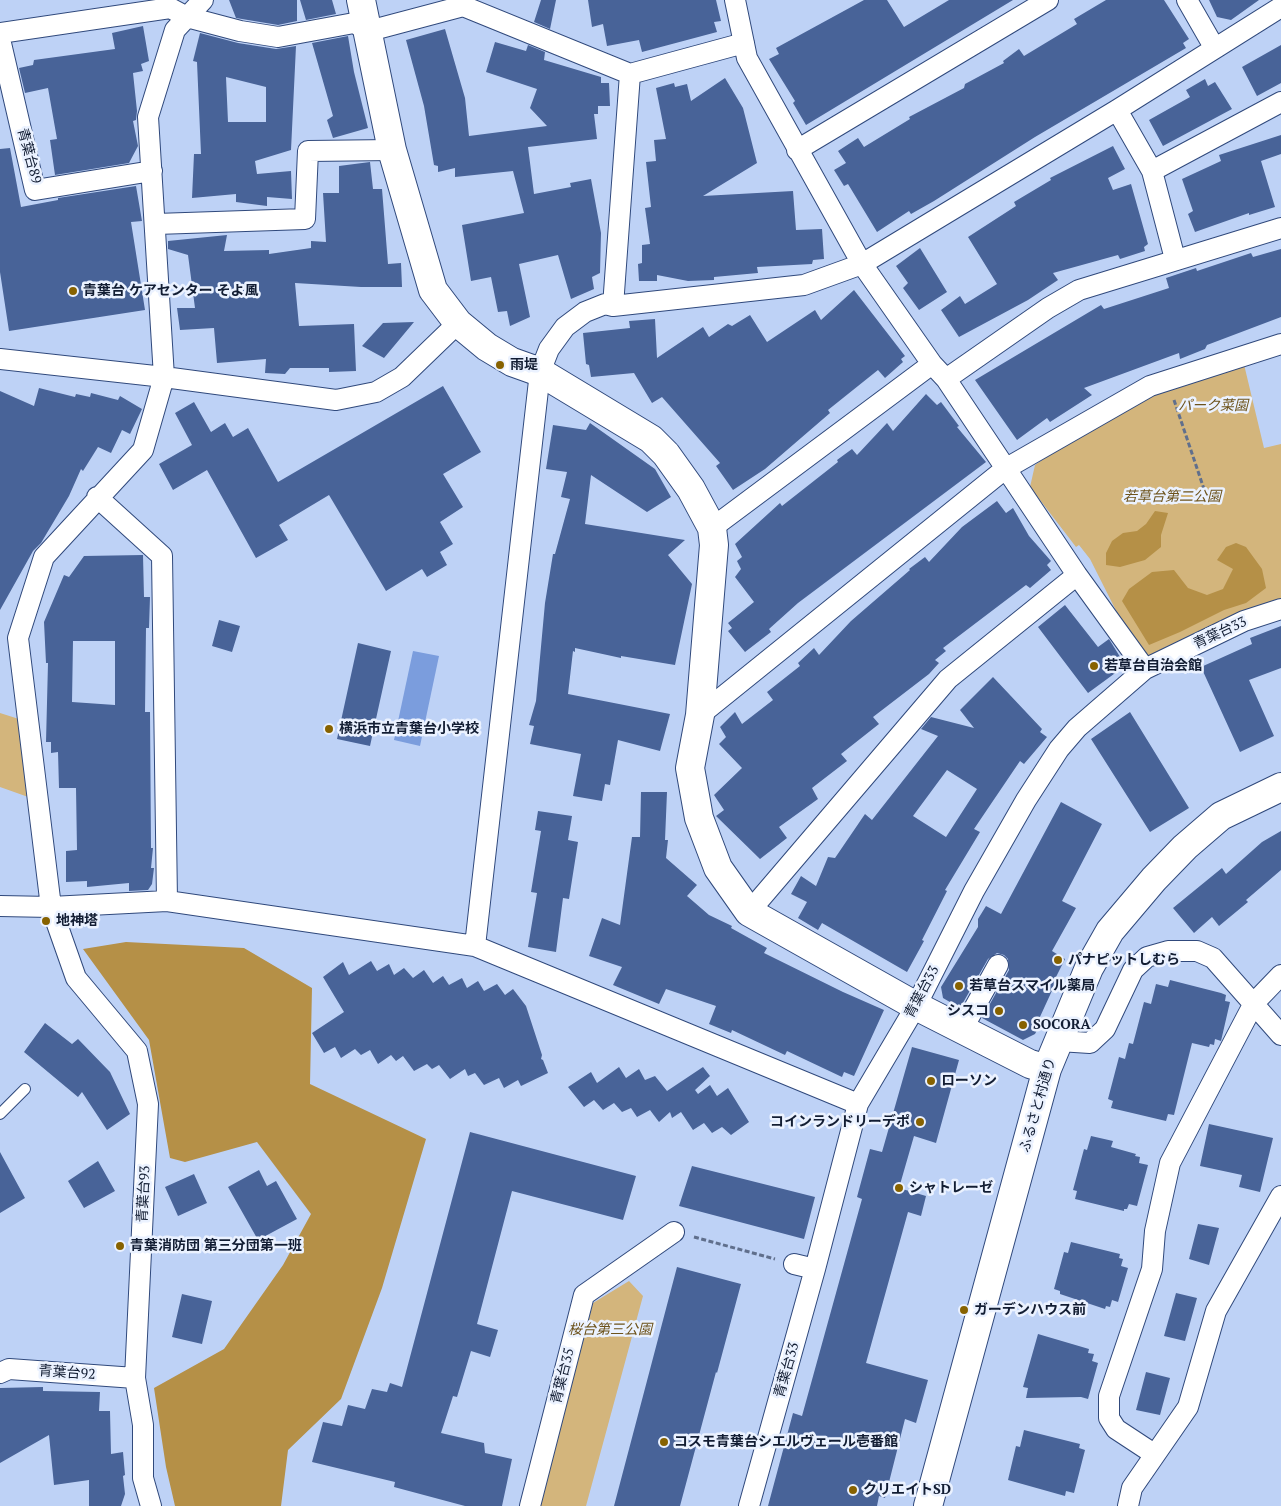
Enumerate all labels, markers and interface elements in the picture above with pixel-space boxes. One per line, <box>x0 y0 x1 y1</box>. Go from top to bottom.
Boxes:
street label: 青葉台89 <box>14 126 44 186</box>
place label: 青葉台 ケアセンター そよ風 <box>83 283 259 299</box>
marker: 青葉台 ケアセンター そよ風 <box>67 285 79 297</box>
place label: 雨堤 <box>510 357 538 373</box>
marker: 雨堤 <box>494 359 506 371</box>
park label: パーク菜園 <box>1178 398 1248 414</box>
park label: 若草台第二公園 <box>1123 489 1221 505</box>
street label: 青葉台33 <box>1191 613 1249 653</box>
place label: 若草台自治会館 <box>1104 658 1202 674</box>
marker: 若草台自治会館 <box>1088 660 1100 672</box>
place label: 横浜市立青葉台小学校 <box>339 721 479 737</box>
marker: 横浜市立青葉台小学校 <box>323 723 335 735</box>
place label: 地神塔 <box>56 913 98 929</box>
marker: 地神塔 <box>40 915 52 927</box>
place label: パナピットしむら <box>1068 952 1180 968</box>
marker: パナピットしむら <box>1052 954 1064 966</box>
street label: 青葉台33 <box>901 963 943 1021</box>
place label: 若草台スマイル薬局 <box>969 978 1095 994</box>
marker: 若草台スマイル薬局 <box>953 980 965 992</box>
place label: シスコ <box>947 1003 989 1019</box>
marker: シスコ <box>993 1005 1005 1017</box>
place label: SOCORA <box>1033 1017 1091 1033</box>
marker: SOCORA <box>1017 1019 1029 1031</box>
street label: ふるさと村通り <box>1016 1056 1060 1154</box>
place label: ローソン <box>941 1073 997 1089</box>
marker: ローソン <box>925 1075 937 1087</box>
place label: コインランドリーデポ <box>770 1114 910 1130</box>
marker: コインランドリーデポ <box>914 1116 926 1128</box>
street label: 青葉台93 <box>134 1165 154 1223</box>
place label: シャトレーゼ <box>909 1180 993 1196</box>
marker: シャトレーゼ <box>893 1182 905 1194</box>
place label: 青葉消防団 第三分団第一班 <box>130 1238 302 1254</box>
marker: 青葉消防団 第三分団第一班 <box>114 1240 126 1252</box>
place label: ガーデンハウス前 <box>974 1302 1086 1318</box>
marker: ガーデンハウス前 <box>958 1304 970 1316</box>
park label: 桜台第三公園 <box>568 1322 652 1338</box>
street label: 青葉台33 <box>771 1340 803 1400</box>
street label: 青葉台35 <box>548 1346 578 1406</box>
street label: 青葉台92 <box>38 1363 96 1383</box>
place label: コスモ青葉台シエルヴェール壱番館 <box>674 1434 898 1450</box>
marker: コスモ青葉台シエルヴェール壱番館 <box>658 1436 670 1448</box>
place label: クリエイトSD <box>863 1482 951 1498</box>
marker: クリエイトSD <box>847 1484 859 1496</box>

